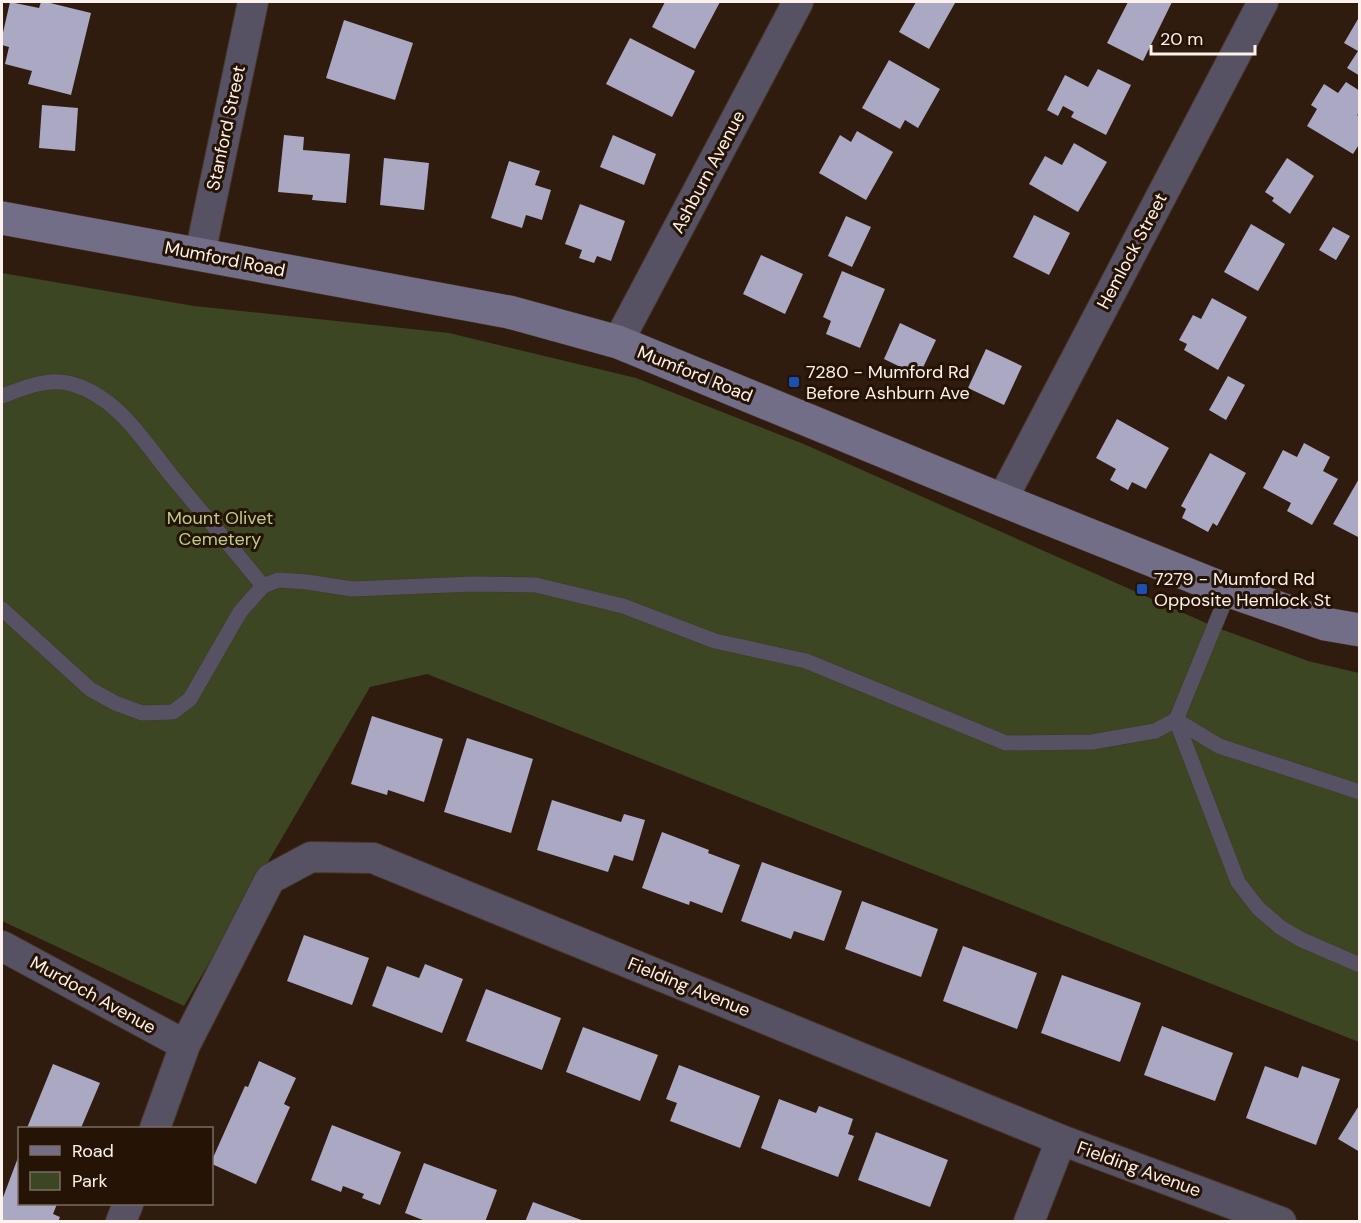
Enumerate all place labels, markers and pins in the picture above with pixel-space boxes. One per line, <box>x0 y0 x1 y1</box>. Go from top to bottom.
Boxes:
place label: 7280 - Mumford Rd Before Ashburn Ave <box>806 360 970 405</box>
marker: 7280 - Mumford Rd Before Ashburn Ave <box>787 375 801 389</box>
place label: 7279 - Mumford Rd Opposite Hemlock St <box>1154 567 1331 612</box>
marker: 7279 - Mumford Rd Opposite Hemlock St <box>1135 582 1149 596</box>

